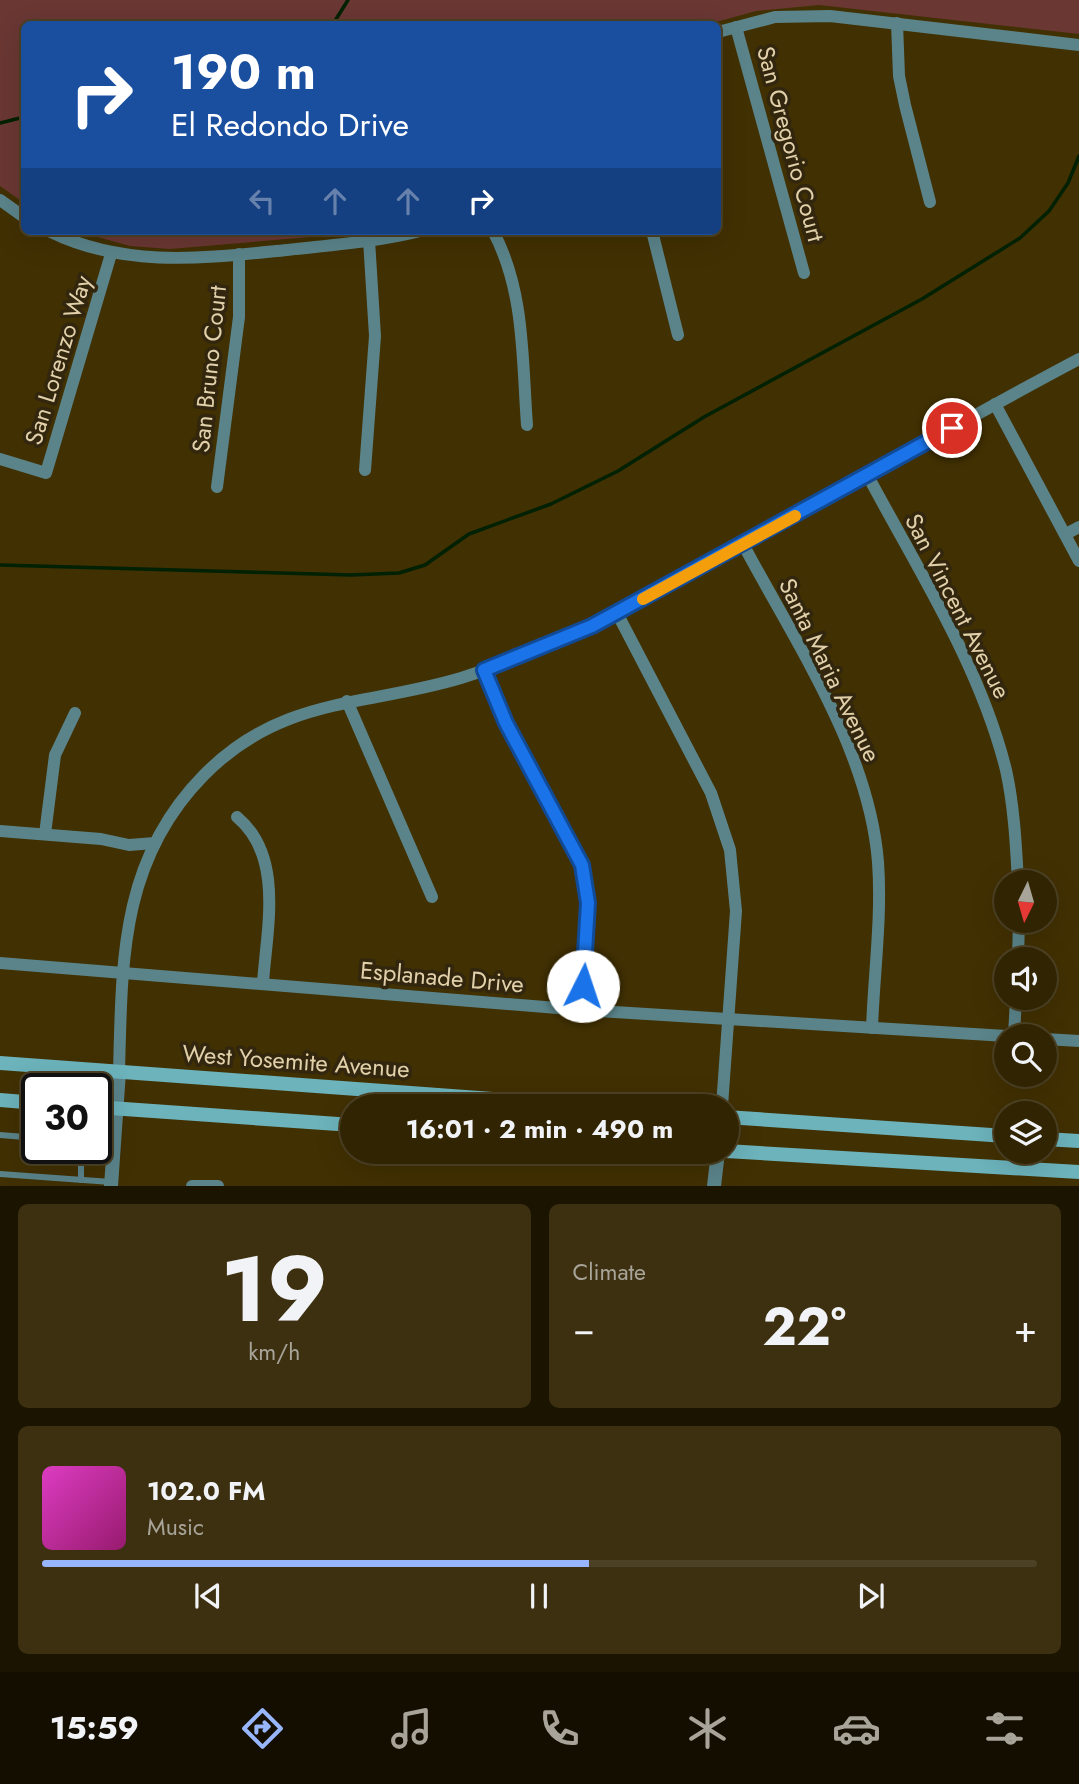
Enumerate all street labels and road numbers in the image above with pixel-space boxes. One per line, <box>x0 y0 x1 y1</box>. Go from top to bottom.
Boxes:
street label: San Gregorio Court <box>748 42 834 246</box>
street label: San Lorenzo Way <box>16 271 101 449</box>
street label: San Bruno Court <box>183 284 235 454</box>
street label: San Vincent Avenue <box>896 507 1020 705</box>
street label: Santa Maria Avenue <box>770 572 890 768</box>
street label: Esplanade Drive <box>359 952 525 1002</box>
street label: West Yosemite Avenue <box>181 1036 411 1086</box>

